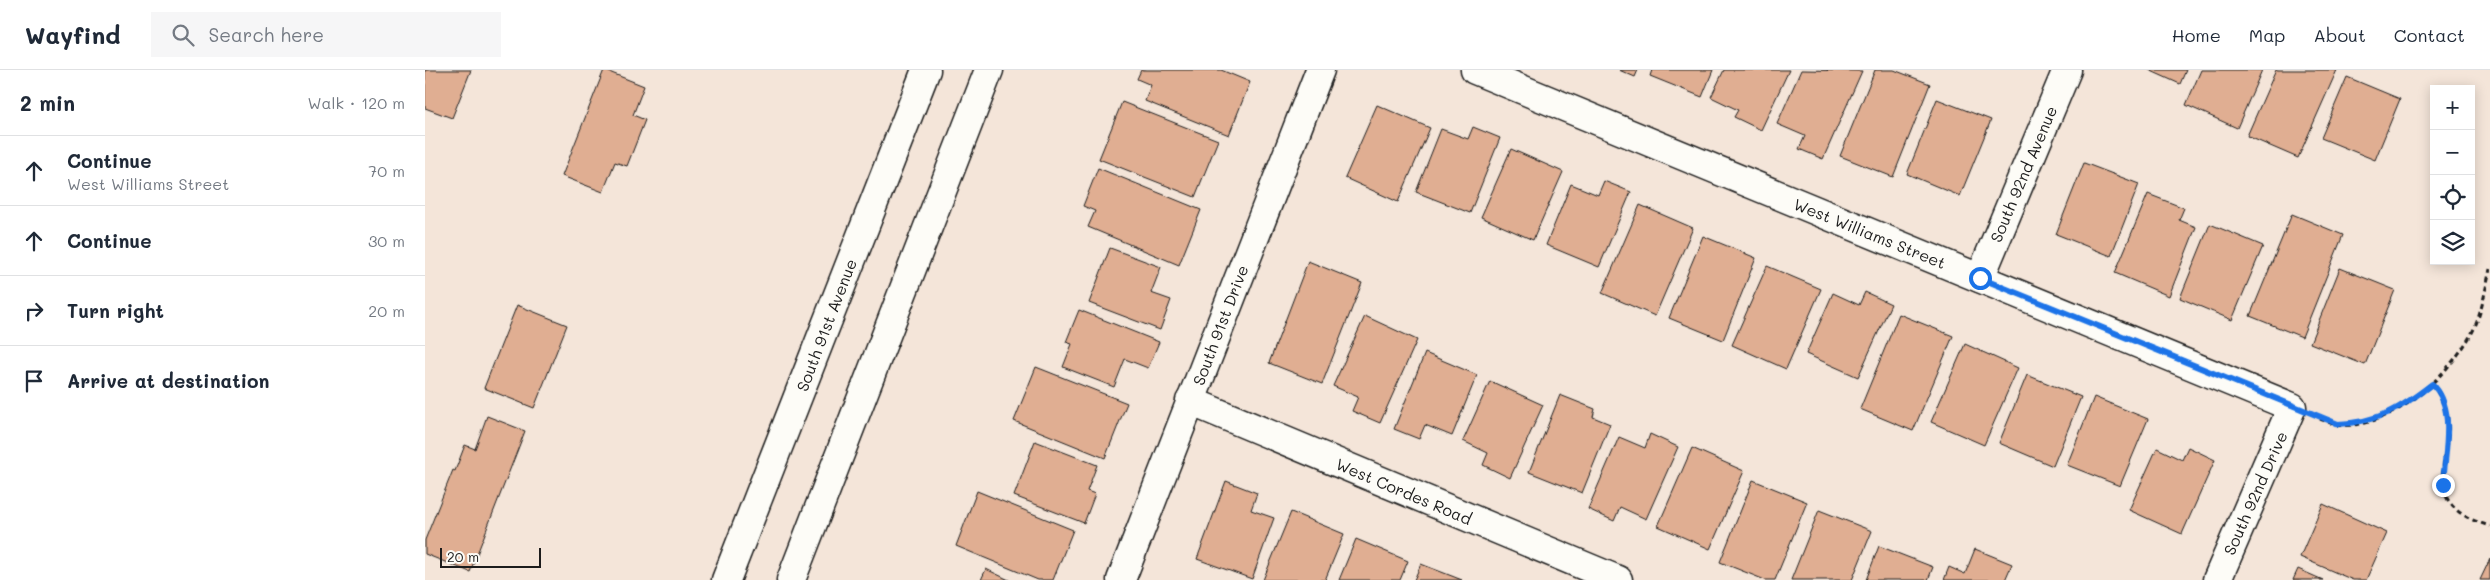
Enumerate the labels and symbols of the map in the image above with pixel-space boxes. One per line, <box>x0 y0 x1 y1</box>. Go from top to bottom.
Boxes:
street label: South 92nd Avenue <box>1985 103 2061 245</box>
street label: West Williams Street <box>1791 193 1949 273</box>
street label: South 91st Avenue <box>791 256 861 394</box>
street label: South 91st Drive <box>1187 262 1253 388</box>
route start <box>1969 267 1992 290</box>
street label: South 92nd Drive <box>2218 428 2292 558</box>
street label: West Cordes Road <box>1333 453 1475 529</box>
route end <box>2432 474 2455 497</box>
scale bar <box>440 545 541 568</box>

